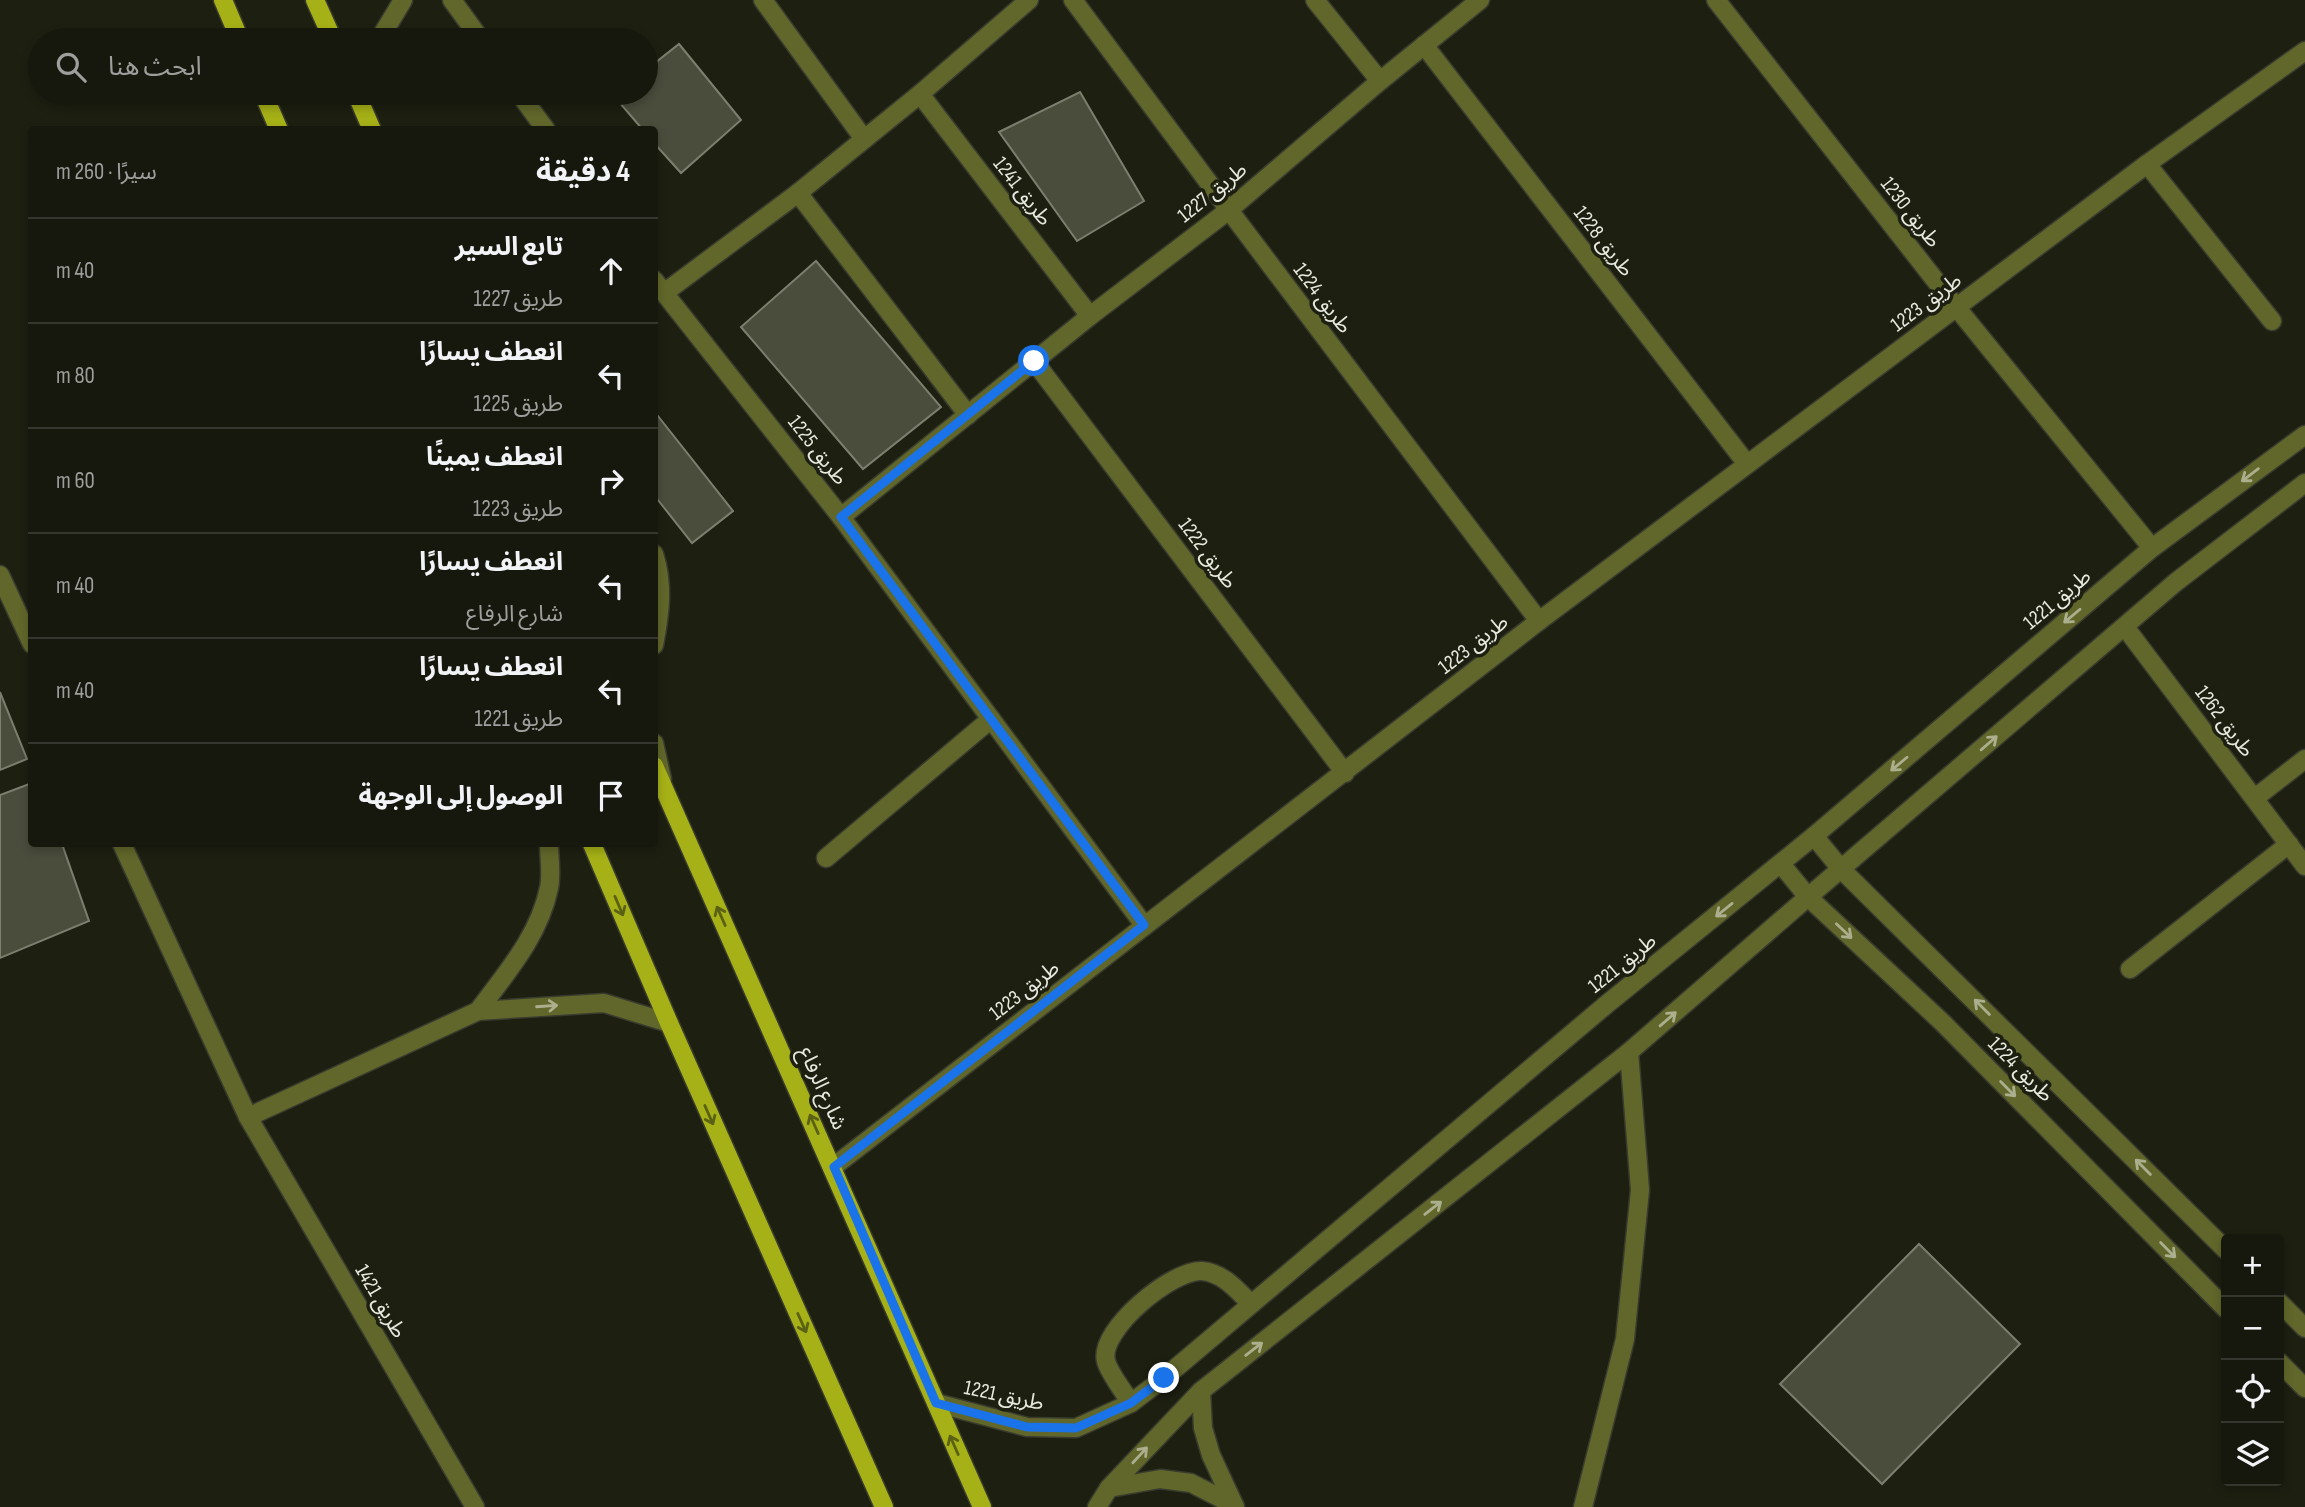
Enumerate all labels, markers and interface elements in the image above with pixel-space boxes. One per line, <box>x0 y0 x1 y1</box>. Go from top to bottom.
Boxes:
search box <box>28 28 658 105</box>
icon: search <box>52 48 90 86</box>
text: ابحث هنا <box>108 52 202 83</box>
street label: طريق 1241 <box>988 152 1057 231</box>
text: 4 دقيقة <box>536 154 630 190</box>
street label: طريق 1227 <box>1173 157 1252 228</box>
text: سيرًا · 260 m <box>56 158 157 186</box>
street label: طريق 1230 <box>1875 172 1946 253</box>
street label: طريق 1228 <box>1568 201 1639 282</box>
text: تابع السير <box>455 232 563 263</box>
icon: ahead <box>592 252 630 290</box>
text: 40 m <box>56 257 94 285</box>
street label: طريق 1224 <box>1288 258 1357 339</box>
street label: طريق 1223 <box>1886 268 1967 337</box>
text: طريق 1227 <box>473 285 563 313</box>
text: انعطف يسارًا <box>419 337 563 368</box>
route start <box>1018 345 1049 376</box>
icon: left <box>592 357 630 395</box>
text: 80 m <box>56 362 95 390</box>
text: طريق 1225 <box>473 390 563 418</box>
street label: طريق 1225 <box>783 410 853 490</box>
text: انعطف يمينًا <box>426 442 563 473</box>
icon: right <box>592 462 630 500</box>
text: 60 m <box>56 467 95 495</box>
one-way arrow <box>2241 468 2260 483</box>
text: طريق 1223 <box>473 495 563 523</box>
street label: طريق 1222 <box>1173 513 1242 594</box>
text: انعطف يسارًا <box>419 547 563 578</box>
street label: طريق 1221 <box>2018 564 2096 635</box>
icon: left <box>592 567 630 605</box>
text: 40 m <box>56 572 94 600</box>
text: شارع الرفاع <box>466 600 563 628</box>
one-way arrow <box>2063 608 2081 624</box>
street label: طريق 1223 <box>1433 609 1513 680</box>
text: انعطف يسارًا <box>419 652 563 683</box>
icon: left <box>592 672 630 710</box>
text: 40 m <box>56 677 94 705</box>
street label: طريق 1262 <box>2190 681 2259 762</box>
text: طريق 1221 <box>474 705 563 733</box>
one-way arrow <box>1979 735 1997 751</box>
one-way arrow <box>1890 756 1908 772</box>
icon: arrive <box>592 777 630 815</box>
text: الوصول إلى الوجهة <box>359 781 563 812</box>
one-way arrow <box>613 895 626 916</box>
one-way arrow <box>1715 902 1733 917</box>
one-way arrow <box>714 906 727 927</box>
one-way arrow <box>1835 923 1853 939</box>
street label: طريق 1221 <box>1583 928 1662 999</box>
street label: طريق 1223 <box>984 955 1064 1026</box>
one-way arrow <box>1973 999 1990 1016</box>
one-way arrow <box>535 1000 558 1013</box>
one-way arrow <box>1658 1011 1676 1027</box>
street label: طريق 1224 <box>1983 1032 2058 1107</box>
street label: شارع الرفاع <box>791 1043 852 1135</box>
one-way arrow <box>1999 1080 2016 1097</box>
one-way arrow <box>704 1104 717 1125</box>
one-way arrow <box>807 1114 820 1135</box>
one-way arrow <box>2135 1159 2152 1176</box>
one-way arrow <box>1423 1200 1442 1215</box>
map controls <box>2221 1234 2284 1486</box>
button: + <box>2221 1234 2284 1297</box>
one-way arrow <box>2160 1242 2177 1259</box>
street label: طريق 1421 <box>350 1260 412 1342</box>
button: − <box>2221 1297 2284 1360</box>
one-way arrow <box>796 1312 809 1333</box>
one-way arrow <box>1245 1341 1263 1356</box>
button: locate <box>2221 1360 2284 1423</box>
route end <box>1148 1362 1179 1393</box>
street label: طريق 1221 <box>962 1375 1046 1416</box>
button: layers <box>2221 1423 2284 1486</box>
one-way arrow <box>947 1434 960 1456</box>
one-way arrow <box>1132 1447 1149 1464</box>

